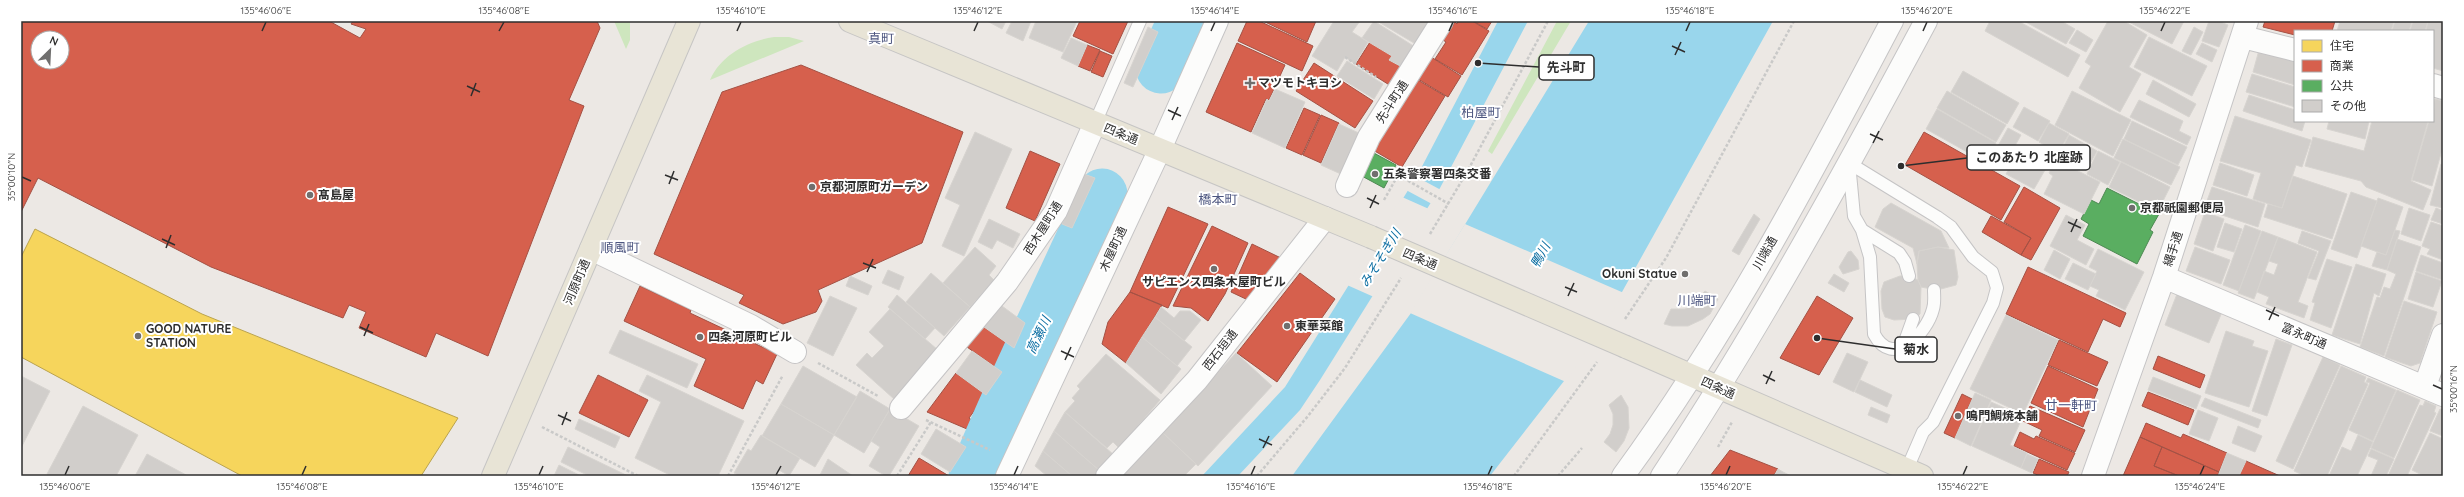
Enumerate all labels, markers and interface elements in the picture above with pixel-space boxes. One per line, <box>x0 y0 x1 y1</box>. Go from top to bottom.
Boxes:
text: 135°46'06"E <box>240 4 292 17</box>
text: 135°46'08"E <box>478 4 530 17</box>
text: 135°46'10"E <box>716 4 766 17</box>
text: 135°46'12"E <box>953 4 1003 17</box>
text: 135°46'14"E <box>1191 4 1240 17</box>
text: 135°46'16"E <box>1429 4 1478 17</box>
text: 135°46'18"E <box>1666 4 1715 17</box>
text: 135°46'20"E <box>1901 4 1953 17</box>
text: 135°46'22"E <box>2140 4 2191 17</box>
north arrow <box>30 30 70 70</box>
district label: 真町 <box>868 30 894 46</box>
legend <box>2294 30 2434 122</box>
text: N <box>48 33 61 49</box>
text: 住宅 <box>2330 38 2354 53</box>
callout: 先斗町 <box>1539 55 1594 80</box>
text: 商業 <box>2330 58 2354 73</box>
text: 先斗町 <box>1546 59 1586 75</box>
place label: マツモトキヨシ <box>1258 75 1342 90</box>
marker: マツモトキヨシ <box>1245 78 1255 88</box>
street label: 先斗町通 <box>1372 78 1411 126</box>
text: 公共 <box>2330 78 2354 93</box>
text: その他 <box>2330 98 2366 113</box>
district label: 柏屋町 <box>1461 104 1501 120</box>
street label: 四条通 <box>1102 120 1141 147</box>
callout: このあたり 北座跡 <box>1967 145 2090 170</box>
text: このあたり 北座跡 <box>1975 149 2083 165</box>
text: 35°00'10"N <box>5 153 18 201</box>
place label: 五条警察署四条交番 <box>1383 166 1492 181</box>
marker: 五条警察署四条交番 <box>1370 169 1380 179</box>
place label: 京都河原町ガーデン <box>820 179 928 194</box>
marker: 京都河原町ガーデン <box>807 182 817 192</box>
place label: 髙島屋 <box>318 187 354 202</box>
marker: 髙島屋 <box>305 190 315 200</box>
district label: 橋本町 <box>1198 191 1238 207</box>
street label: 西木屋町通 <box>1020 198 1065 257</box>
place label: 京都祇園郵便局 <box>2140 200 2224 215</box>
marker: 京都祇園郵便局 <box>2127 203 2137 213</box>
street label: 木屋町通 <box>1096 224 1129 274</box>
water label: みそそぎ川 <box>1356 225 1405 290</box>
street label: 縄手通 <box>2160 229 2185 268</box>
street label: 川端通 <box>1749 233 1780 272</box>
water label: 鴨川 <box>1527 238 1554 270</box>
district label: 順風町 <box>600 239 640 255</box>
street label: 四条通 <box>1401 245 1440 272</box>
street label: 河原町通 <box>560 257 593 307</box>
marker: サピエンス四条木屋町ビル <box>1209 264 1219 274</box>
place label: Okuni Statue <box>1602 266 1677 281</box>
marker: Okuni Statue <box>1680 269 1690 279</box>
place label: サピエンス四条木屋町ビル <box>1142 274 1286 289</box>
district label: 川端町 <box>1677 292 1717 308</box>
water label: 高瀬川 <box>1022 312 1055 356</box>
place label: 東華菜館 <box>1295 318 1343 333</box>
street label: 富永町通 <box>2279 319 2329 352</box>
place label: GOOD NATURE STATION <box>146 321 232 350</box>
marker: 東華菜館 <box>1282 321 1292 331</box>
street label: 西石垣通 <box>1199 326 1240 373</box>
place label: 四条河原町ビル <box>708 329 792 344</box>
marker: GOOD NATURE STATION <box>133 331 143 341</box>
marker: 四条河原町ビル <box>695 332 705 342</box>
callout: 菊水 <box>1895 337 1937 362</box>
text: 菊水 <box>1903 341 1929 357</box>
text: 35°00'16"N <box>2447 365 2460 413</box>
street label: 四条通 <box>1699 373 1738 402</box>
district label: 廿一軒町 <box>2045 397 2097 413</box>
place label: 鳴門鯛焼本舗 <box>1966 408 2038 423</box>
marker: 鳴門鯛焼本舗 <box>1953 411 1963 421</box>
text: 135°46'06"E <box>39 480 91 493</box>
text: 135°46'08"E <box>276 480 328 493</box>
text: 135°46'10"E <box>514 480 564 493</box>
text: 135°46'12"E <box>751 480 801 493</box>
text: 135°46'14"E <box>990 480 1039 493</box>
text: 135°46'16"E <box>1227 480 1276 493</box>
text: 135°46'18"E <box>1464 480 1513 493</box>
text: 135°46'20"E <box>1700 480 1752 493</box>
text: 135°46'22"E <box>1938 480 1989 493</box>
text: 135°46'24"E <box>2175 480 2226 493</box>

